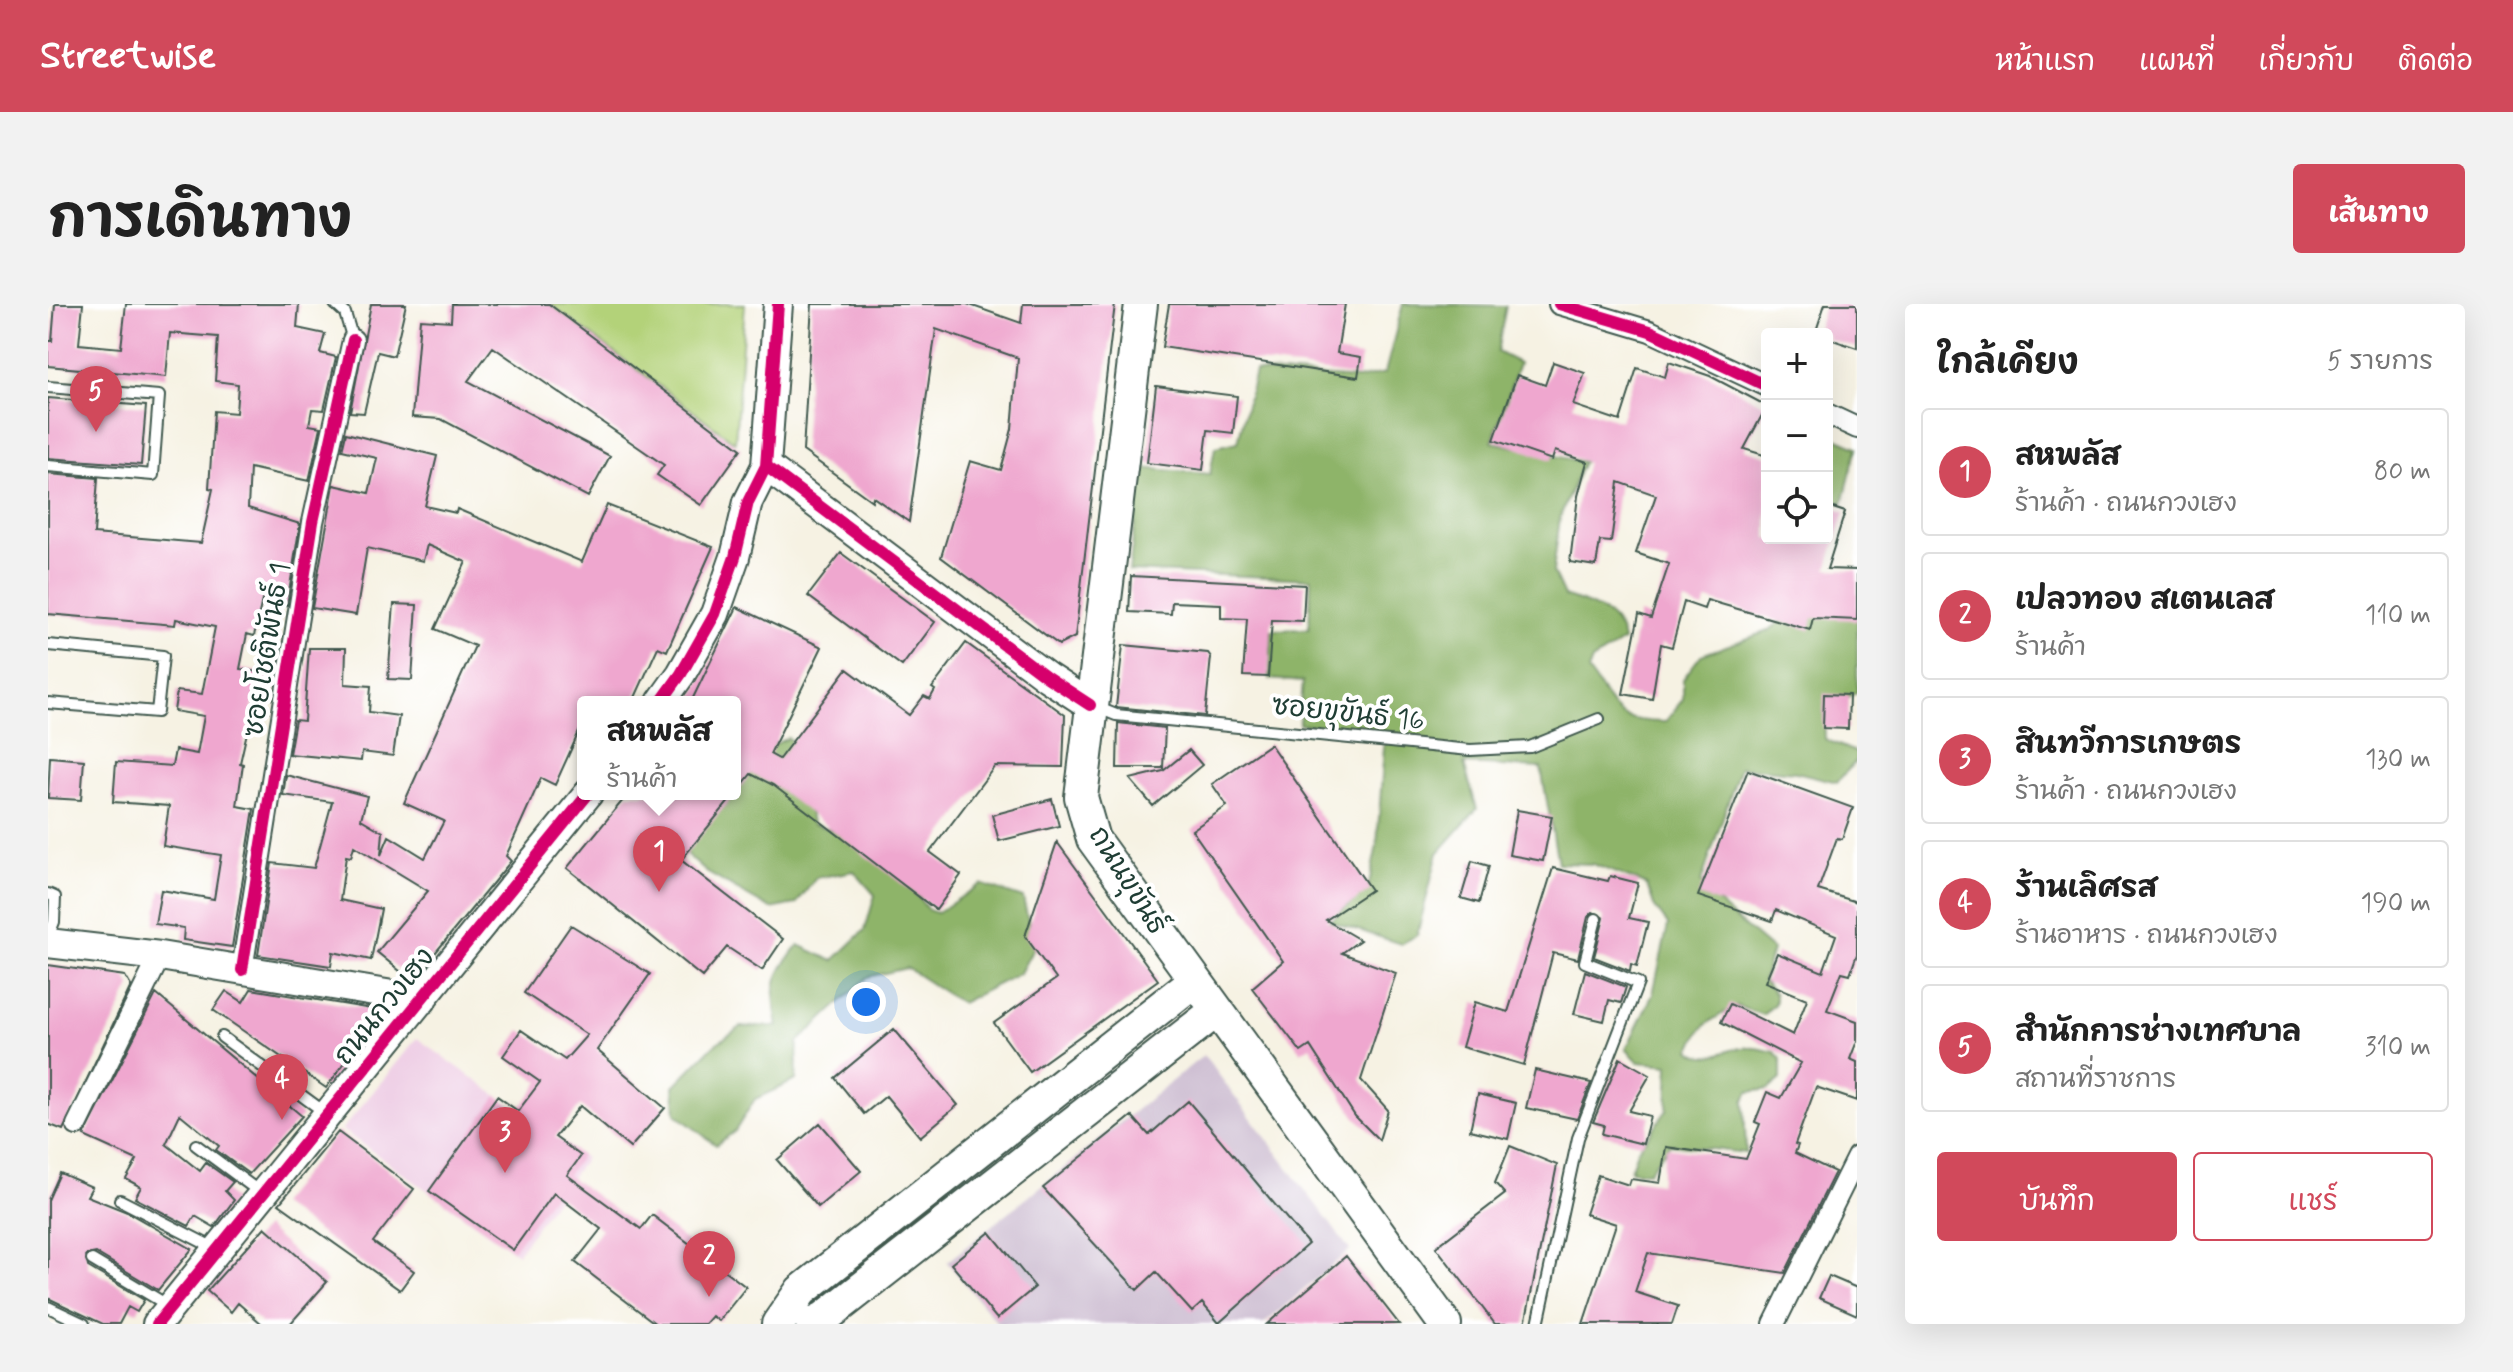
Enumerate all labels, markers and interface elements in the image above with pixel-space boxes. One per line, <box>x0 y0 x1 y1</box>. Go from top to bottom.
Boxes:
text: Streetwise <box>40 32 216 81</box>
text: หน้าแรก <box>1995 44 2095 81</box>
text: แผนที่ <box>2139 44 2215 81</box>
text: เกี่ยวกับ <box>2259 44 2354 81</box>
text: ติดต่อ <box>2398 44 2473 81</box>
button: เส้นทาง <box>2293 164 2465 253</box>
text: การเดินทาง <box>48 184 352 257</box>
map controls <box>1761 328 1833 544</box>
button: + <box>1761 328 1833 400</box>
text: ใกล้เคียง <box>1937 341 2079 386</box>
text: 5 รายการ <box>2327 345 2433 379</box>
pin: 5 <box>70 366 122 432</box>
button: − <box>1761 400 1833 472</box>
text: สหพลัส <box>2015 437 2120 476</box>
text: 1 <box>1959 455 1971 489</box>
text: 80 m <box>2374 455 2431 489</box>
button: locate <box>1761 472 1833 544</box>
text: ร้านค้า · ถนนกวงเฮง <box>2015 487 2237 521</box>
street label: ซอยโชติพันธ์ 1 <box>233 560 300 740</box>
text: เปลวทอง สเตนเลส <box>2015 581 2274 620</box>
text: 2 <box>1959 599 1971 633</box>
text: 110 m <box>2365 599 2431 633</box>
text: ร้านค้า <box>2015 631 2086 665</box>
street label: ซอยขุขันธ์ 16 <box>1270 685 1427 740</box>
popup <box>577 696 741 800</box>
text: สหพลัส <box>606 713 712 752</box>
text: สินทวีการเกษตร <box>2015 725 2241 764</box>
text: 3 <box>1959 743 1971 777</box>
text: 130 m <box>2365 743 2431 777</box>
text: ร้านค้า <box>606 763 677 797</box>
text: ร้านค้า · ถนนกวงเฮง <box>2015 775 2237 809</box>
street label: ถนนขุขันธ์ <box>1079 818 1177 942</box>
pin: 1 <box>633 826 685 892</box>
text: ร้านเลิศรส <box>2015 869 2157 908</box>
text: 4 <box>1957 887 1973 921</box>
text: 190 m <box>2361 887 2431 921</box>
text: ร้านอาหาร · ถนนกวงเฮง <box>2015 919 2278 953</box>
street label: ถนนกวงเฮง <box>326 941 444 1073</box>
your location <box>846 982 886 1022</box>
text: สำนักการช่างเทศบาล <box>2015 1013 2301 1052</box>
text: 5 <box>1957 1031 1973 1065</box>
text: 310 m <box>2365 1031 2431 1065</box>
pin: 4 <box>256 1054 308 1120</box>
text: สถานที่ราชการ <box>2015 1063 2176 1097</box>
pin: 3 <box>479 1107 531 1173</box>
button: บันทึก <box>1937 1152 2177 1241</box>
button: แชร์ <box>2193 1152 2433 1241</box>
pin: 2 <box>683 1231 735 1297</box>

